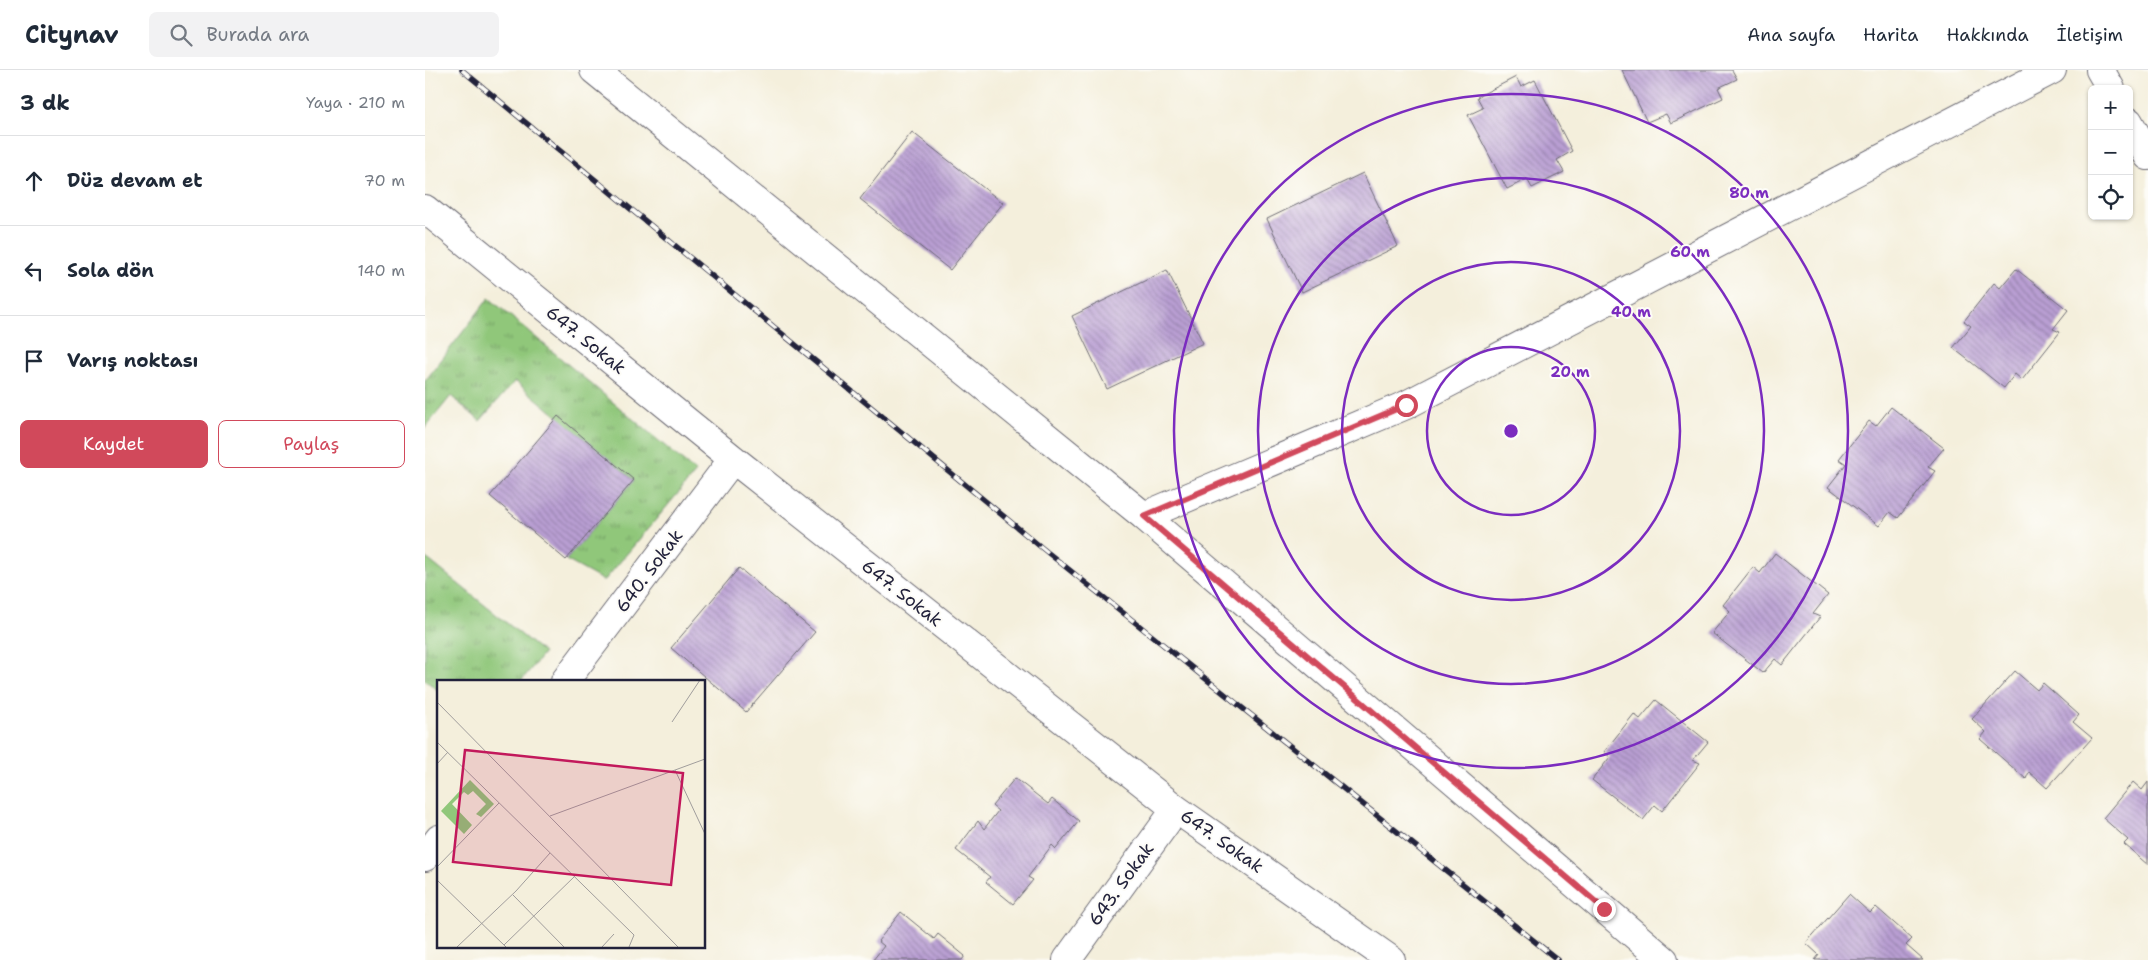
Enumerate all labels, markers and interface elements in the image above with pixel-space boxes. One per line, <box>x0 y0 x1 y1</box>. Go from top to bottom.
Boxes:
search box <box>149 12 499 57</box>
text: Citynav <box>25 19 119 51</box>
icon: search <box>167 21 195 49</box>
text: Burada ara <box>207 22 309 47</box>
text: Ana sayfa <box>1747 23 1835 47</box>
text: Harita <box>1863 23 1918 47</box>
text: Hakkında <box>1946 23 2029 47</box>
text: İletişim <box>2057 23 2123 47</box>
map controls <box>2088 85 2133 220</box>
button: + <box>2088 85 2133 130</box>
text: 3 dk <box>20 89 70 117</box>
text: Yaya · 210 m <box>306 92 405 113</box>
button: − <box>2088 130 2133 175</box>
icon: ahead <box>20 167 48 195</box>
text: Düz devam et <box>67 168 203 193</box>
text: 70 m <box>364 170 405 191</box>
button: locate <box>2088 175 2133 220</box>
text: 80 m <box>1729 183 1769 203</box>
text: 60 m <box>1670 242 1710 262</box>
icon: left <box>20 257 48 285</box>
text: Sola dön <box>67 258 154 283</box>
text: 140 m <box>358 260 405 281</box>
street label: 647. Sokak <box>541 300 631 380</box>
text: 40 m <box>1611 302 1651 322</box>
icon: arrive <box>20 347 48 375</box>
text: Varış noktası <box>67 348 198 373</box>
text: 20 m <box>1550 362 1590 382</box>
route start <box>1395 394 1418 417</box>
button: Kaydet <box>20 420 208 468</box>
button: Paylaş <box>218 420 405 468</box>
centre of rings <box>1502 422 1520 440</box>
street label: 640. Sokak <box>610 525 688 617</box>
street label: 647. Sokak <box>857 554 947 632</box>
inset map <box>437 680 705 948</box>
street label: 647. Sokak <box>1176 803 1268 879</box>
street label: 643. Sokak <box>1083 837 1159 931</box>
route end <box>1593 898 1616 921</box>

